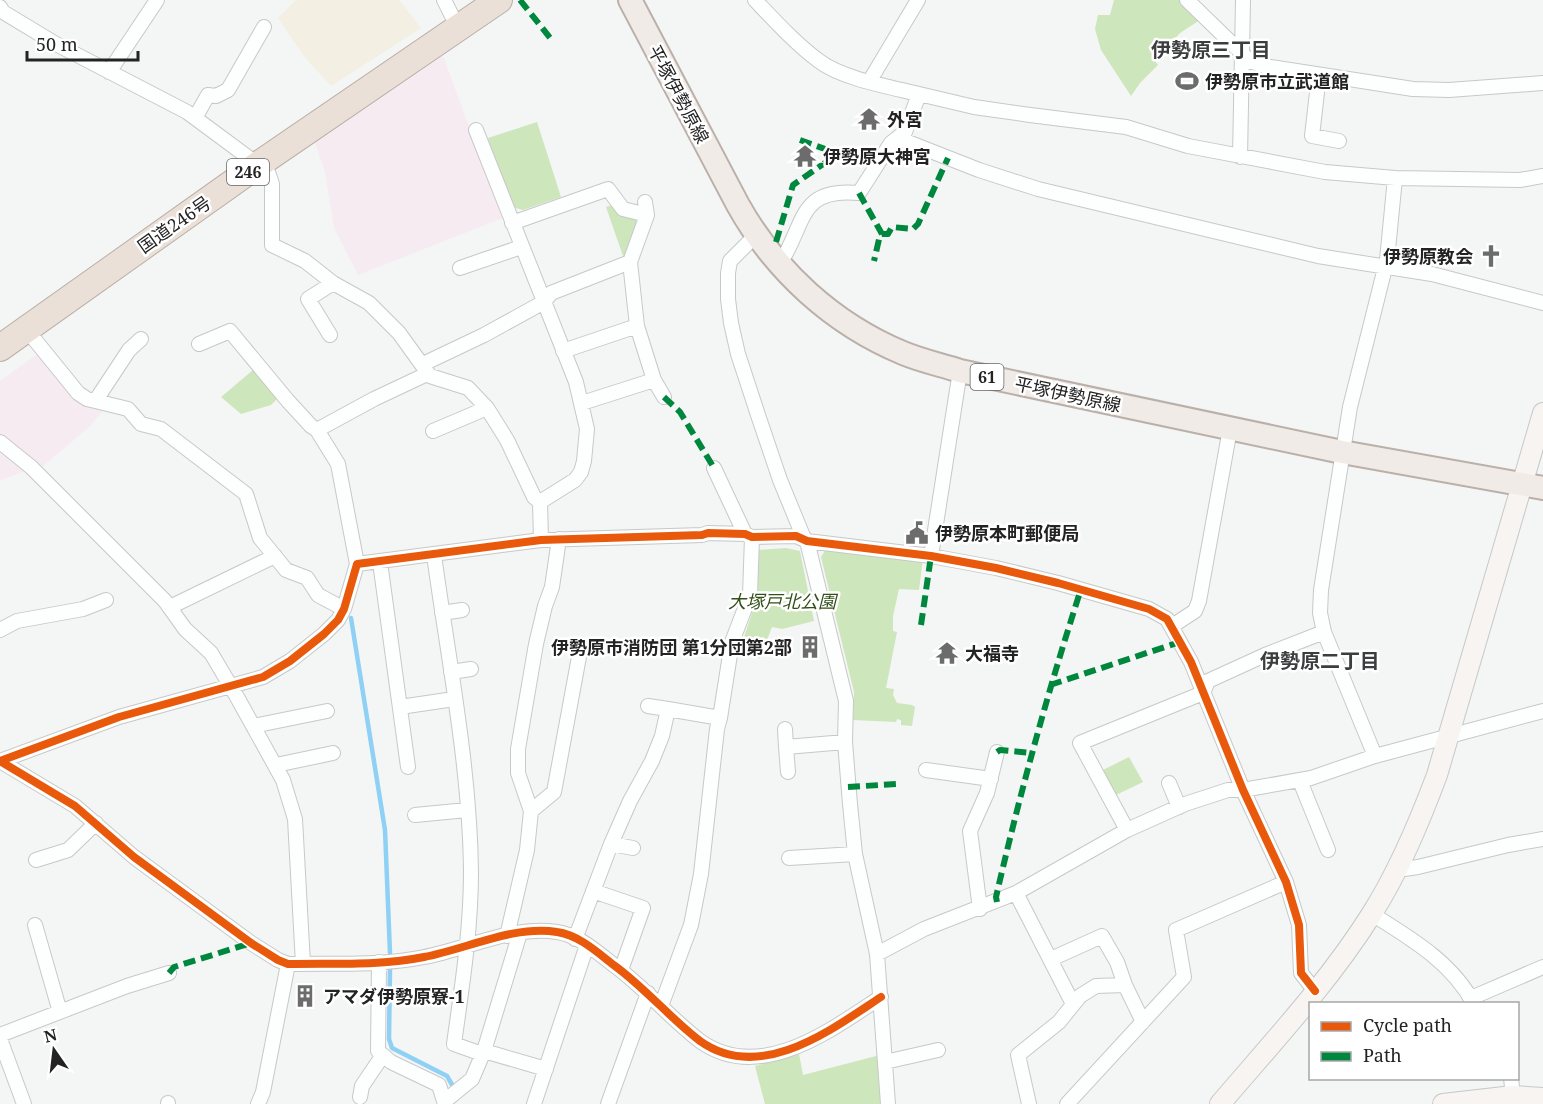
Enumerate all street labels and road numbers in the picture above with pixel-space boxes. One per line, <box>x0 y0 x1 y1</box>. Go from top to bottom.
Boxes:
street label: 平塚伊勢原線 <box>643 41 715 147</box>
road number: 246 <box>227 159 269 185</box>
street label: 国道246号 <box>133 190 215 258</box>
road number: 61 <box>970 364 1004 390</box>
street label: 平塚伊勢原線 <box>1013 371 1123 417</box>

